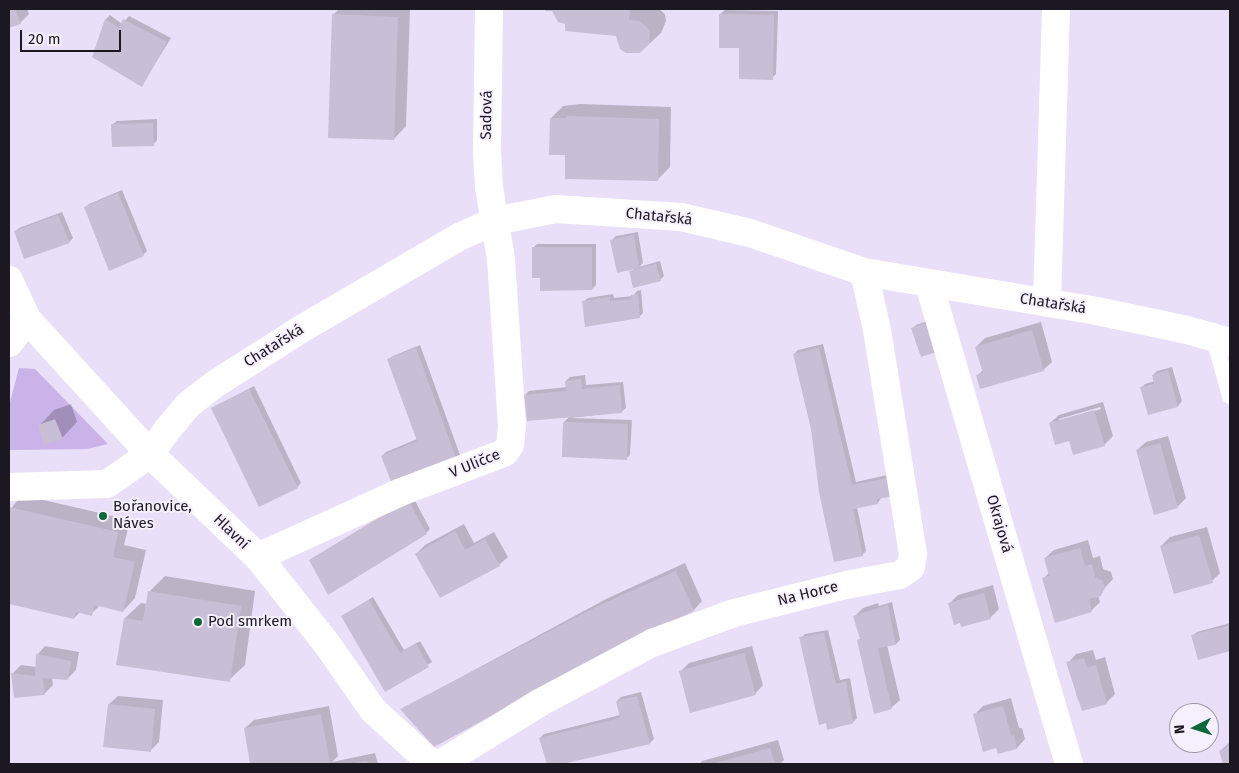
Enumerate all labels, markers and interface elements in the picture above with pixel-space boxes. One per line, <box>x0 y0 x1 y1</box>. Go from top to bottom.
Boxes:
scale bar <box>22 20 124 52</box>
text: 20 m <box>28 30 61 48</box>
street label: Sadová <box>478 90 496 140</box>
street label: Chatařská <box>625 205 693 229</box>
street label: Chatařská <box>1019 290 1087 318</box>
street label: Chatařská <box>241 321 307 371</box>
street label: V Uličce <box>447 446 503 482</box>
street label: Okrajová <box>982 493 1016 555</box>
place label: Bořanovice, Náves <box>113 498 192 533</box>
marker: Bořanovice, Náves <box>97 510 109 522</box>
street label: Hlavní <box>209 511 253 553</box>
street label: Na Horce <box>776 578 840 610</box>
place label: Pod smrkem <box>208 613 292 631</box>
marker: Pod smrkem <box>192 616 204 628</box>
north arrow <box>1169 703 1219 753</box>
text: N <box>1171 724 1188 735</box>

